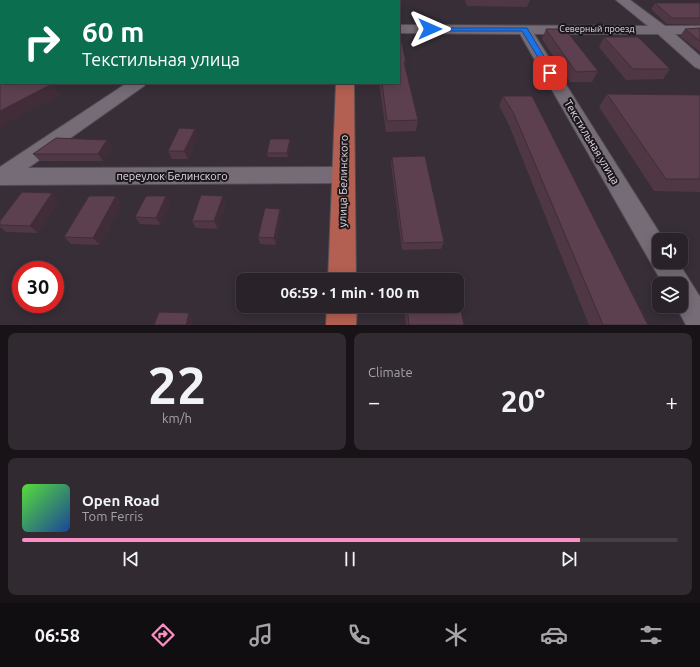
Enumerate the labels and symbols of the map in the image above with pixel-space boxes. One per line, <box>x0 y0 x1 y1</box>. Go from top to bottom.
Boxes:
position arrow <box>409 8 451 50</box>
street label: Северный проезд <box>559 24 635 34</box>
pin <box>533 56 567 90</box>
street label: Текстильная улица <box>562 97 622 187</box>
street label: улица Белинского <box>336 135 350 227</box>
street label: переулок Белинского <box>116 170 228 182</box>
speed limit sign: 30 <box>12 261 64 313</box>

